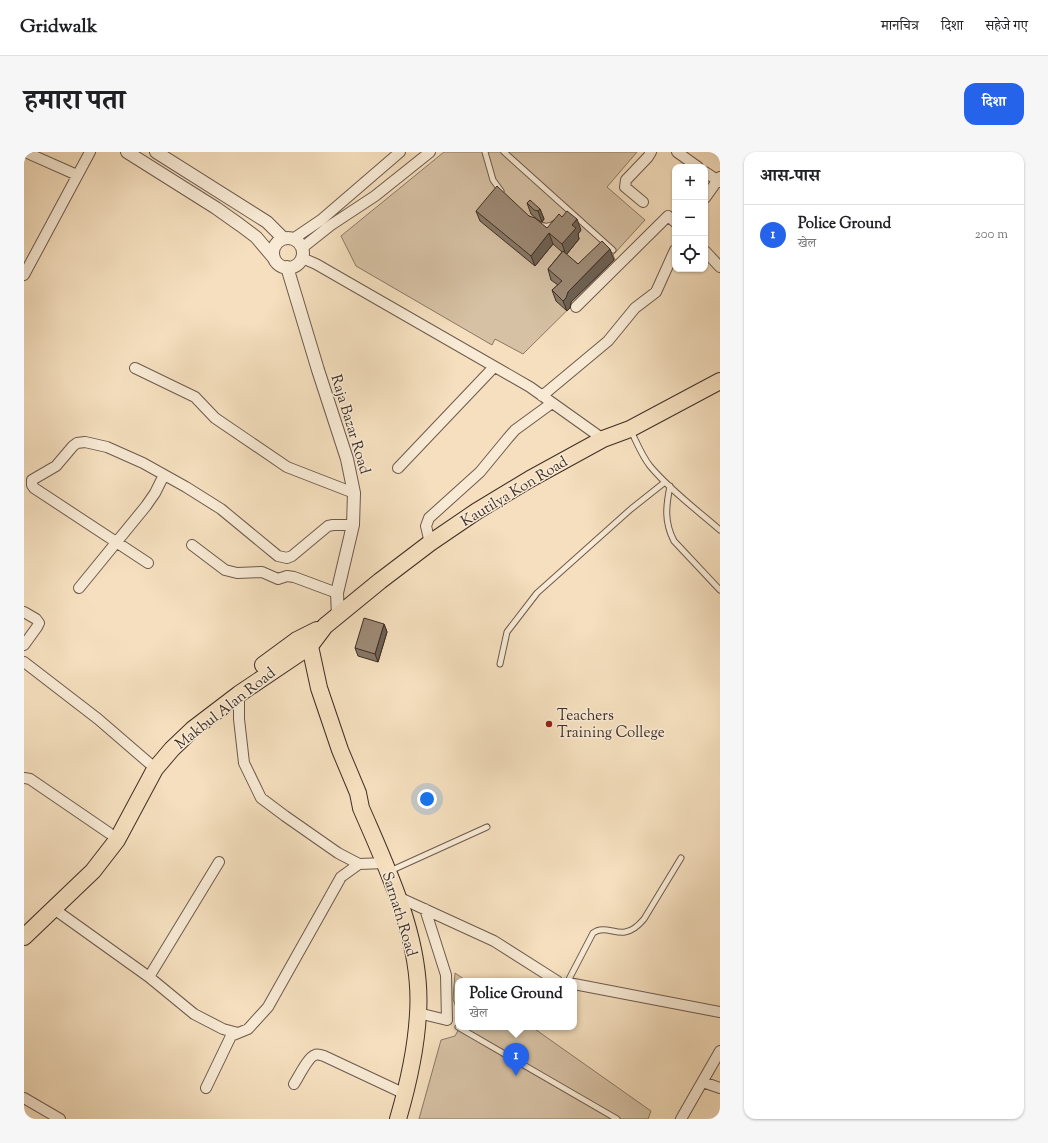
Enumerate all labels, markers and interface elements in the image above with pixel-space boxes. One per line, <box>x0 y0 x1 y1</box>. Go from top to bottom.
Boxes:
text: Gridwalk <box>20 14 97 41</box>
text: मानचित्र <box>881 17 919 37</box>
text: दिशा <box>941 17 963 37</box>
text: सहेजे गए <box>985 17 1028 37</box>
text: हमारा पता <box>24 82 125 122</box>
button: दिशा <box>964 83 1024 125</box>
map controls <box>672 164 708 272</box>
button: + <box>672 164 708 200</box>
text: आस-पास <box>760 165 820 189</box>
button: − <box>672 200 708 236</box>
text: Police Ground <box>798 214 891 235</box>
text: 1 <box>771 226 775 244</box>
text: 200 m <box>975 226 1008 244</box>
text: खेल <box>798 235 816 253</box>
button: locate <box>672 236 708 272</box>
street label: Raja Bazar Road <box>324 372 375 477</box>
street label: Kautilya Kon Road <box>457 452 573 533</box>
street label: Makbul Alan Road <box>171 663 281 755</box>
place label: Teachers Training College <box>557 706 665 744</box>
marker: Teachers Training College <box>544 719 554 729</box>
your location <box>417 789 437 809</box>
street label: Sarnath Road <box>376 869 422 960</box>
popup <box>455 978 577 1030</box>
text: Police Ground <box>469 984 563 1005</box>
text: खेल <box>469 1005 488 1023</box>
pin: 1 <box>503 1043 529 1076</box>

